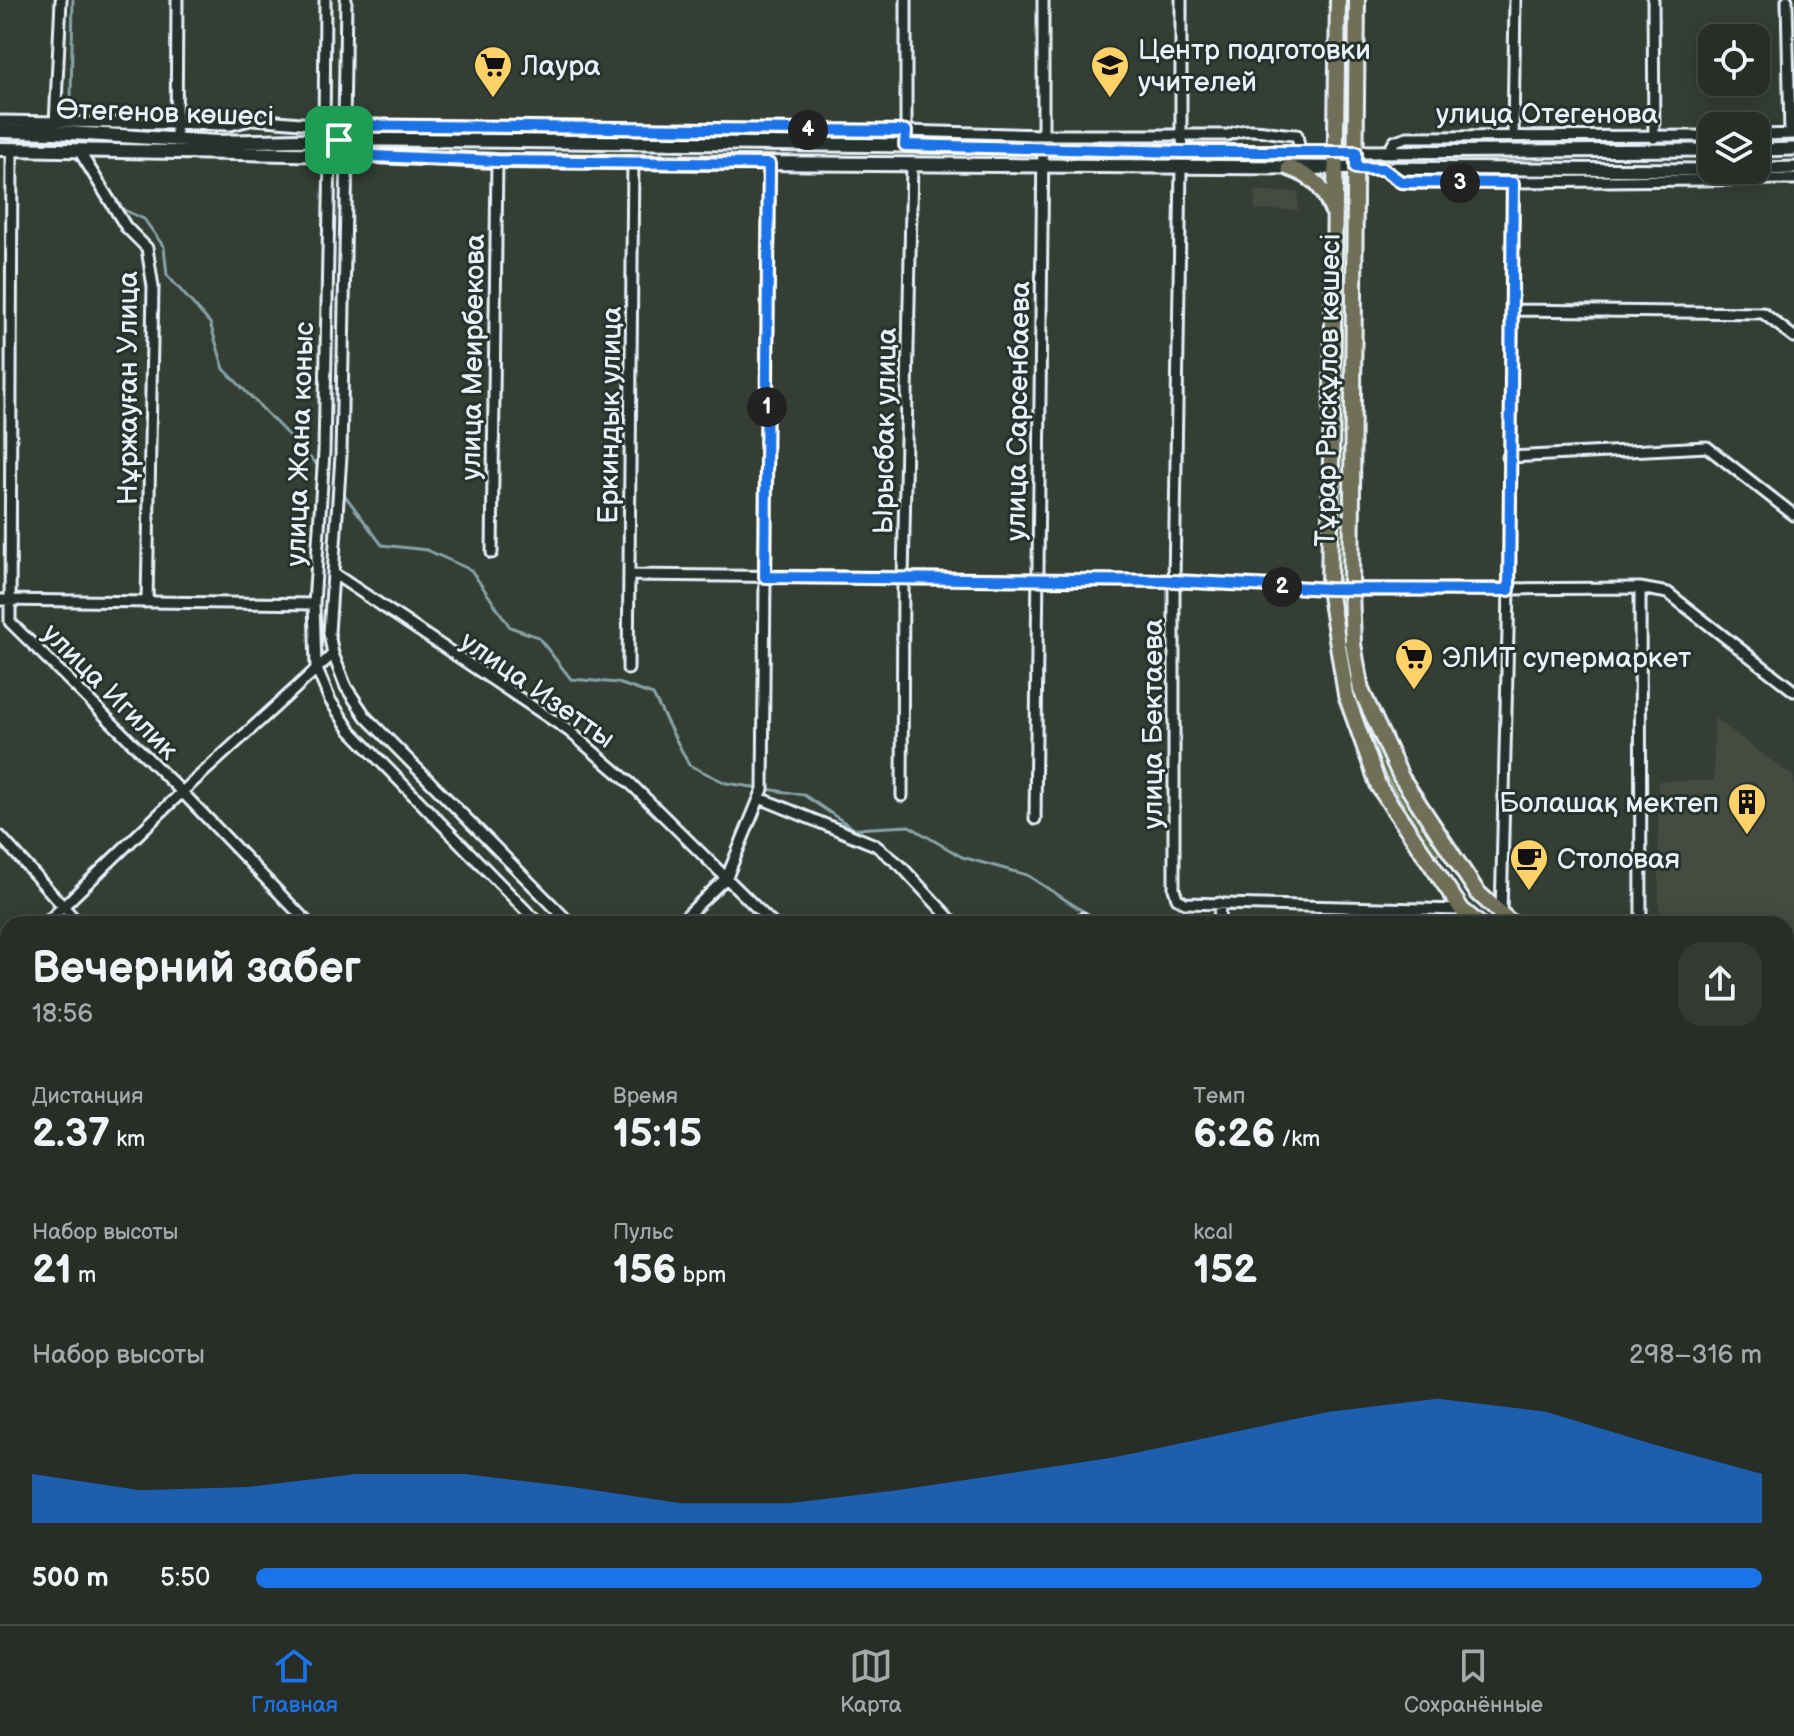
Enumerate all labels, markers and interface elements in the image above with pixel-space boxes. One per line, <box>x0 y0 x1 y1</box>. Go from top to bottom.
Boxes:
map controls <box>1698 24 1770 184</box>
button: locate <box>1698 24 1770 96</box>
place label: Центр подготовки учителей <box>1138 34 1371 99</box>
supermarket icon: Лаура <box>472 44 514 99</box>
school or university icon: Центр подготовки учителей <box>1089 44 1131 99</box>
place label: Лаура <box>520 50 601 83</box>
street label: Өтегенов көшесі <box>55 93 275 134</box>
street label: улица Отегенова <box>1436 98 1658 131</box>
pin <box>305 106 373 174</box>
pin: 4 <box>788 110 828 150</box>
button: layers <box>1698 112 1770 184</box>
text: 4 <box>802 116 814 143</box>
icon: arrive <box>317 118 361 162</box>
pin: 3 <box>1440 163 1480 203</box>
text: 3 <box>1454 169 1466 196</box>
street label: улица Меирбекова <box>455 233 492 481</box>
street label: Тұрар Рыскұлов көшесі <box>1309 233 1348 547</box>
street label: Нұржауған Улица <box>112 270 145 505</box>
street label: улица Сарсенбаева <box>1000 280 1037 541</box>
street label: Еркиндык улица <box>592 306 629 524</box>
street label: улица Жана коныс <box>280 321 321 567</box>
street label: Ырысбак улица <box>867 327 904 535</box>
pin: 1 <box>747 387 787 427</box>
text: 1 <box>762 393 772 420</box>
pin: 2 <box>1262 567 1302 607</box>
text: 2 <box>1275 573 1289 600</box>
street label: улица Игилик <box>35 617 185 767</box>
street label: улица Бектаева <box>1137 618 1170 829</box>
street label: улица Изетты <box>454 625 621 756</box>
supermarket icon: ЭЛИТ супермаркет <box>1393 636 1435 691</box>
place label: ЭЛИТ супермаркет <box>1442 642 1691 675</box>
building icon: Болашақ мектеп <box>1726 781 1768 836</box>
place label: Болашақ мектеп <box>1499 787 1719 820</box>
cafe icon: Столовая <box>1508 837 1550 892</box>
place label: Столовая <box>1557 843 1680 876</box>
text: Вечерний забег <box>32 942 361 995</box>
button: share <box>1678 942 1762 1026</box>
text: 18:56 <box>32 999 93 1030</box>
text: Дистанция <box>32 1083 143 1110</box>
text: Время <box>613 1083 678 1110</box>
text: Темп <box>1193 1083 1246 1110</box>
text: 2.37 <box>32 1110 110 1158</box>
text: 15:15 <box>613 1110 702 1158</box>
text: 6:26 <box>1193 1110 1275 1158</box>
text: km <box>110 1126 145 1153</box>
text: /km <box>1275 1126 1320 1153</box>
text: Набор высоты <box>32 1219 178 1246</box>
text: Пульс <box>613 1219 673 1246</box>
text: kcal <box>1193 1219 1233 1246</box>
text: 21 <box>32 1246 72 1294</box>
text: 156 <box>613 1246 677 1294</box>
text: 152 <box>1193 1246 1257 1294</box>
text: m <box>72 1262 96 1289</box>
text: bpm <box>677 1262 726 1289</box>
text: Набор высоты <box>32 1340 205 1371</box>
text: 298–316 m <box>1629 1340 1762 1371</box>
text: 500 m <box>32 1563 109 1594</box>
text: 5:50 <box>160 1563 210 1594</box>
tab: Главная <box>251 1644 338 1719</box>
tab: Карта <box>840 1644 902 1719</box>
tab: Сохранённые <box>1404 1644 1543 1719</box>

